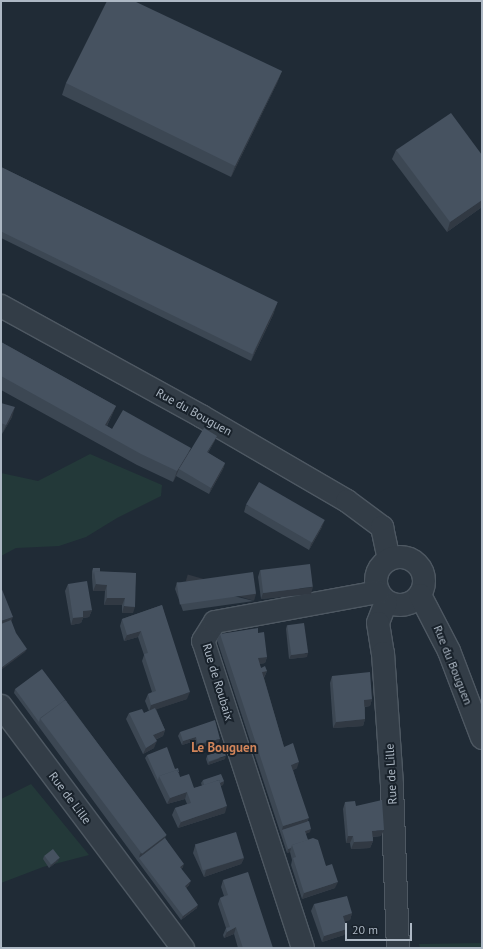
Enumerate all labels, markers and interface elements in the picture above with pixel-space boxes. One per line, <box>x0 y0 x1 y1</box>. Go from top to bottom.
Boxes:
street label: Rue du Bouguen <box>154 385 234 439</box>
street label: Rue du Bouguen <box>431 623 475 707</box>
street label: Rue de Roubaix <box>199 642 237 722</box>
district label: Le Bouguen <box>191 740 257 756</box>
street label: Rue de Lille <box>382 743 400 805</box>
street label: Rue de Lille <box>46 769 94 827</box>
scale bar <box>347 915 414 941</box>
text: 20 m <box>352 922 378 937</box>

